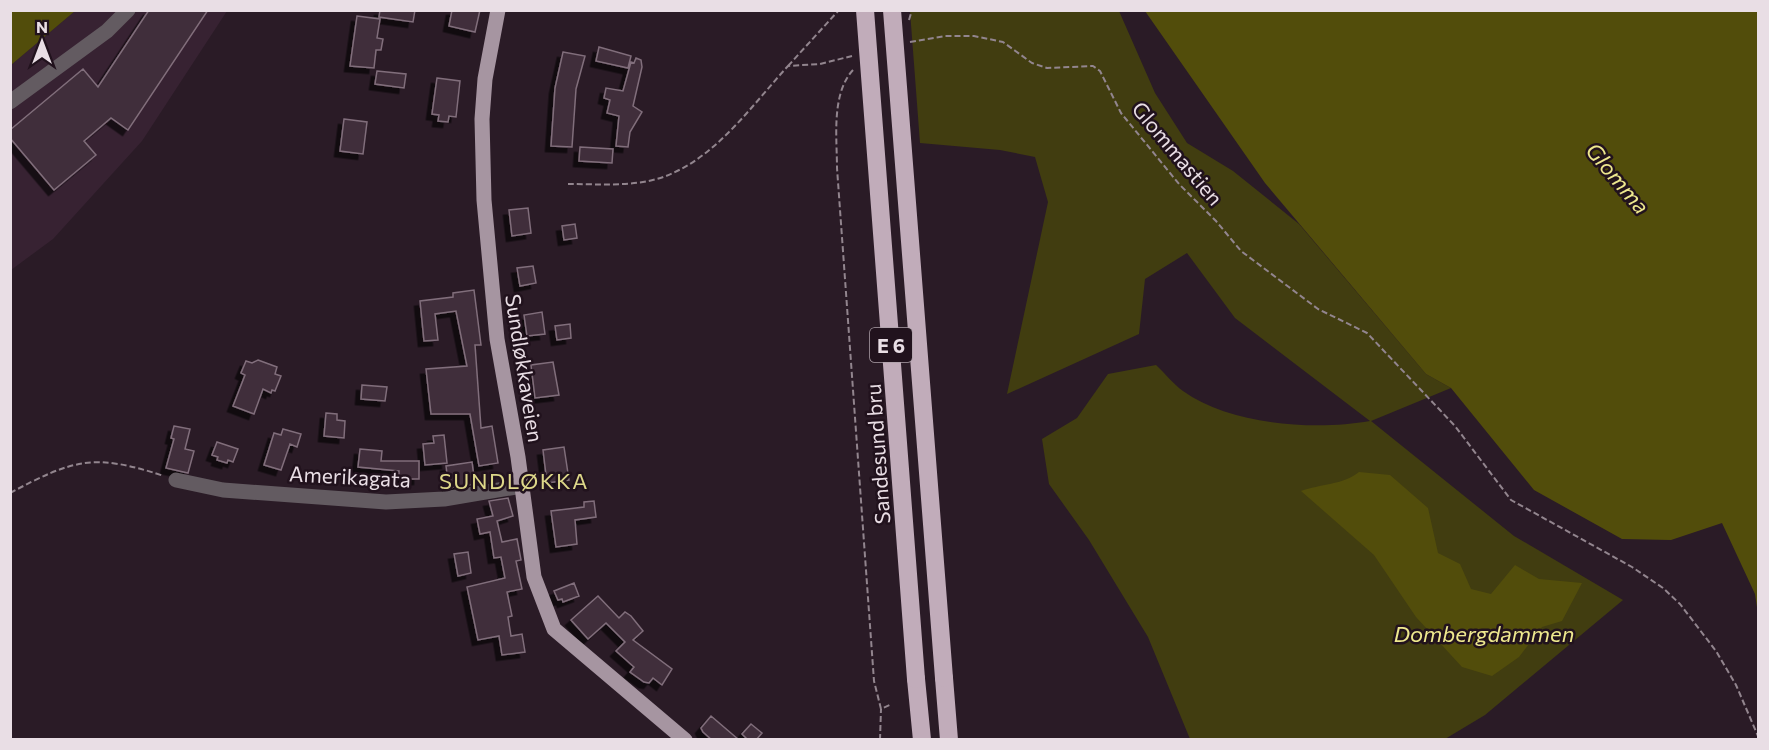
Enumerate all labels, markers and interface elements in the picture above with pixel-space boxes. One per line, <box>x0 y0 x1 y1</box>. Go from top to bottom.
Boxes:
north arrow <box>12 12 72 72</box>
text: N <box>36 17 48 36</box>
street label: Glommastien <box>1127 96 1229 210</box>
water label: Glomma <box>1580 137 1656 219</box>
street label: Sundløkkaveien <box>501 292 549 444</box>
road number: E 6 <box>870 328 912 362</box>
street label: Sandesund bru <box>860 383 894 525</box>
street label: Amerikagata <box>288 460 412 492</box>
district label: SUNDLØKKA <box>439 467 589 494</box>
water label: Dombergdammen <box>1394 620 1574 647</box>

